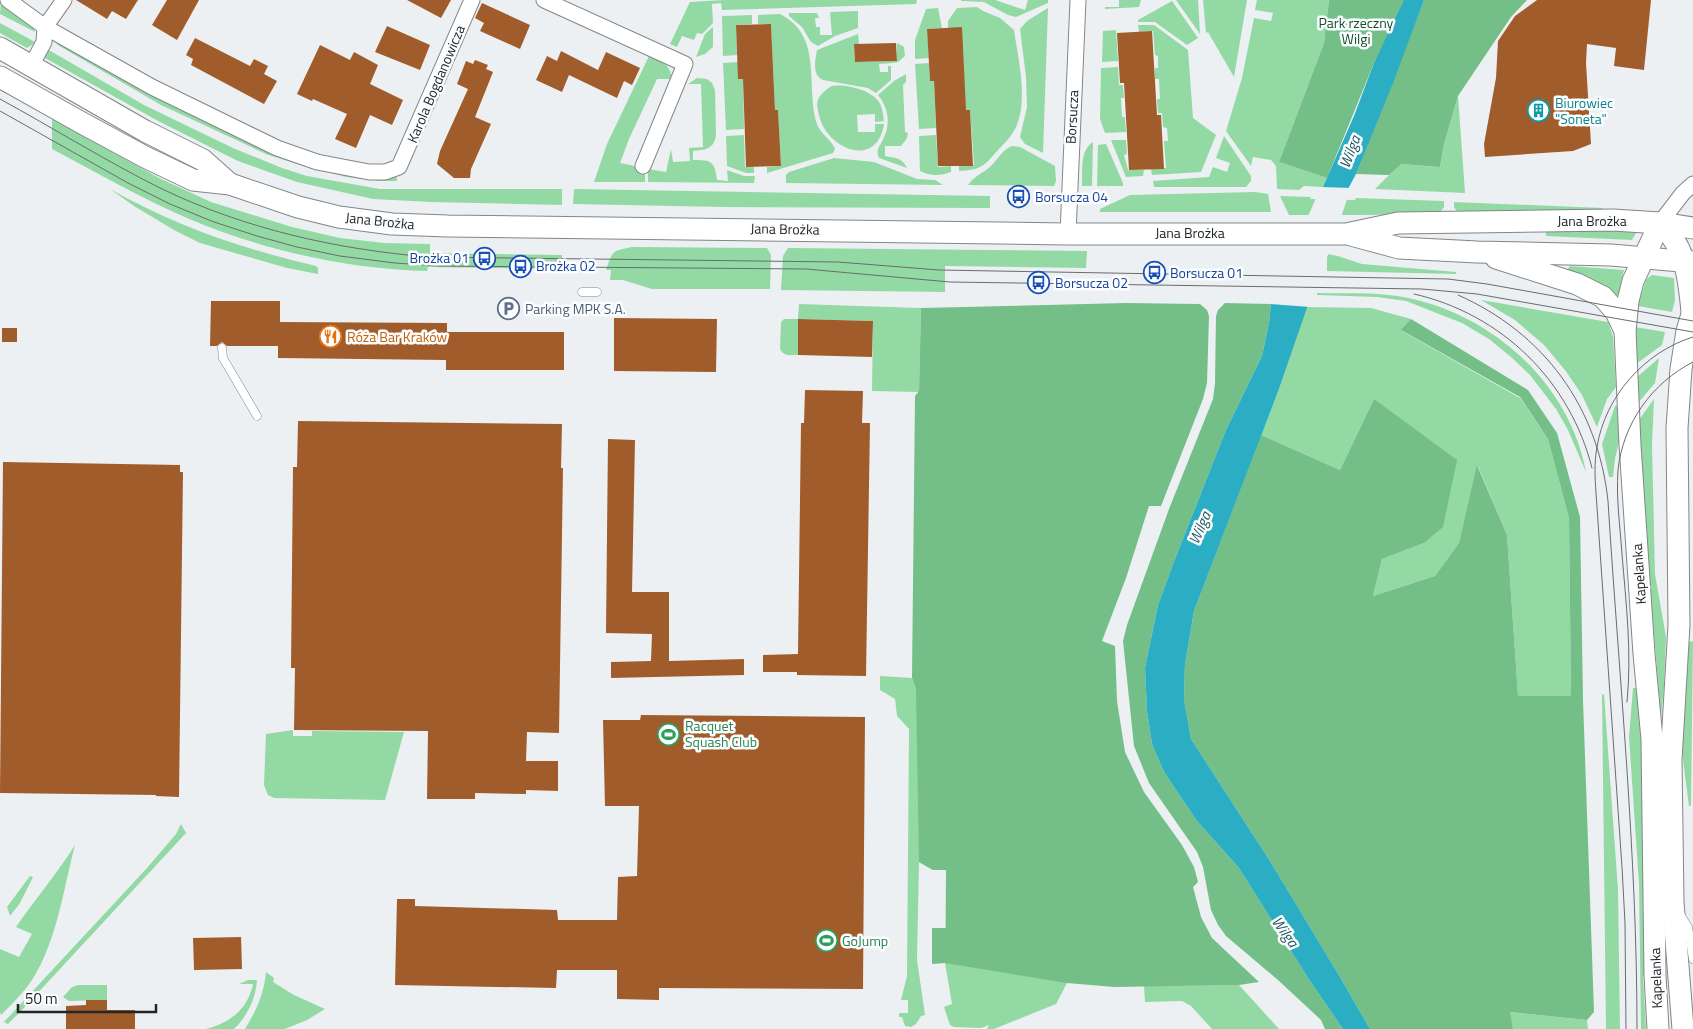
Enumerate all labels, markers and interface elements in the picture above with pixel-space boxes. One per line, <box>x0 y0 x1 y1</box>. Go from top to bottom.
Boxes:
park label: Park rzeczny Wilgi <box>1319 12 1394 49</box>
street label: Karola Bogdanowicza <box>401 22 470 146</box>
street label: Borsucza <box>1060 89 1083 145</box>
place label: Biurowiec "Soneta" <box>1555 92 1613 129</box>
building icon: Biurowiec "Soneta" <box>1527 99 1551 123</box>
water label: Wilga <box>1333 131 1367 171</box>
bus stop icon: Borsucza 04 <box>1007 185 1031 209</box>
place label: Borsucza 04 <box>1035 186 1108 207</box>
street label: Jana Brożka <box>344 206 416 235</box>
street label: Jana Brożka <box>1557 210 1627 231</box>
street label: Jana Brożka <box>750 217 820 240</box>
street label: Jana Brożka <box>1155 222 1225 243</box>
bus stop icon: Brożka 01 <box>473 246 497 270</box>
place label: Brożka 01 <box>410 247 469 268</box>
bus stop icon: Brożka 02 <box>508 254 532 278</box>
place label: Brożka 02 <box>536 255 596 276</box>
bus stop icon: Borsucza 01 <box>1142 261 1166 285</box>
place label: Borsucza 01 <box>1170 262 1243 283</box>
bus stop icon: Borsucza 02 <box>1027 271 1051 295</box>
place label: Borsucza 02 <box>1055 272 1128 293</box>
parking icon: Parking MPK S.A. <box>497 297 521 321</box>
place label: Parking MPK S.A. <box>525 298 626 319</box>
restaurant icon: Róża Bar Kraków <box>319 325 343 349</box>
place label: Róża Bar Kraków <box>347 326 448 347</box>
water label: Wilga <box>1182 507 1217 548</box>
street label: Kapelanka <box>1626 543 1651 605</box>
place label: Racquet Squash Club <box>685 715 757 752</box>
sports icon: Racquet Squash Club <box>657 722 681 746</box>
water label: Wilga <box>1266 911 1305 953</box>
sports icon: GoJump <box>814 929 838 953</box>
place label: GoJump <box>842 930 888 951</box>
street label: Kapelanka <box>1644 947 1667 1009</box>
scale bar <box>18 982 155 1014</box>
text: 50 m <box>25 987 58 1010</box>

